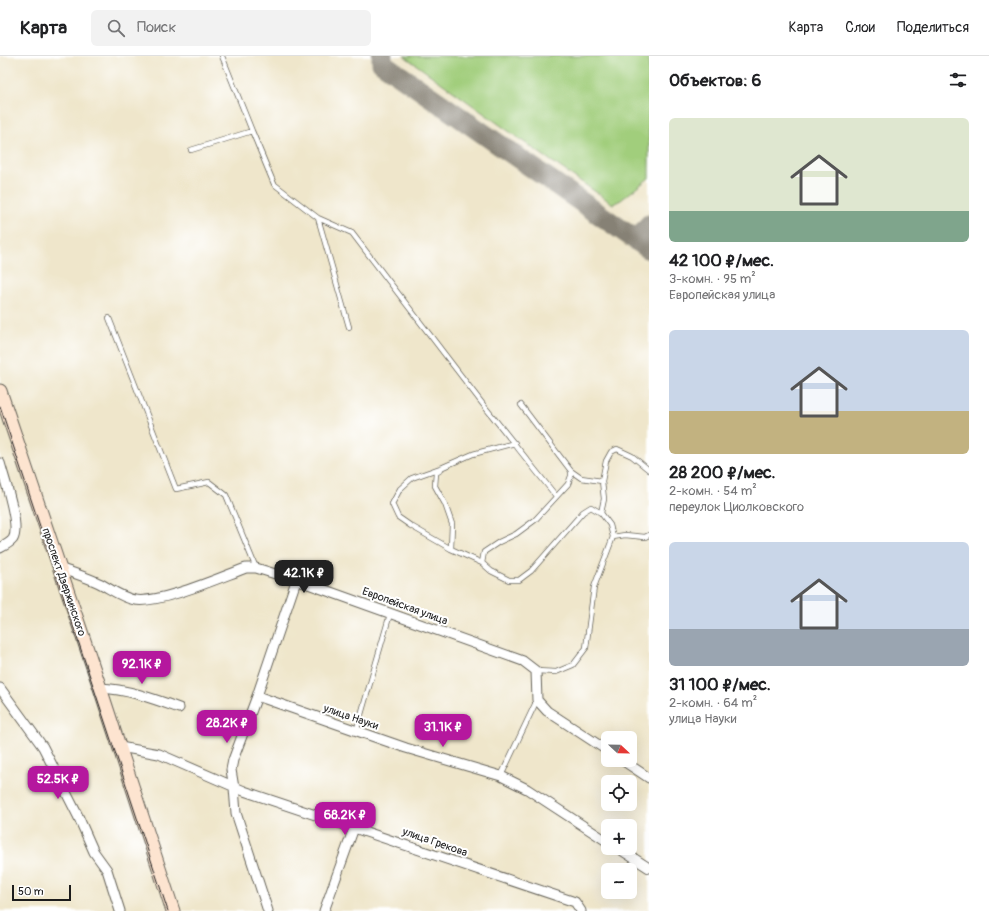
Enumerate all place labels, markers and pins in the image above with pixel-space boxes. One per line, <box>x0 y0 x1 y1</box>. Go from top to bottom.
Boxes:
pin: 42.1K ₽ <box>267 560 341 594</box>
pin: 92.1K ₽ <box>105 651 179 685</box>
pin: 28.2K ₽ <box>190 710 264 744</box>
pin: 31.1K ₽ <box>406 714 480 748</box>
pin: 52.5K ₽ <box>21 766 95 800</box>
pin: 68.2K ₽ <box>308 802 382 836</box>

